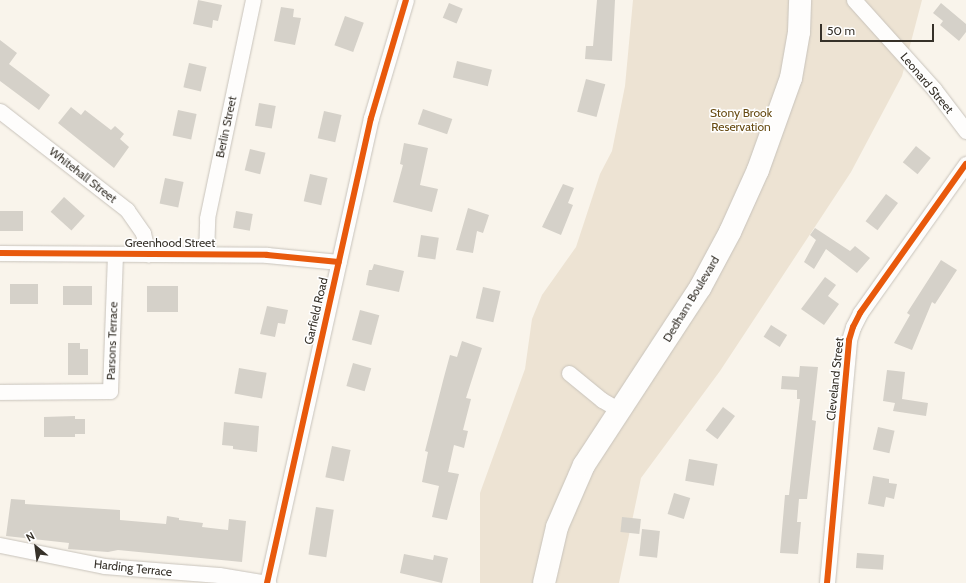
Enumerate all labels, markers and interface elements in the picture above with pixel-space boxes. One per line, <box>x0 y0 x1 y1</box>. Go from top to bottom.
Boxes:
scale bar <box>822 16 936 42</box>
text: 50 m <box>827 23 855 38</box>
street label: Leonard Street <box>897 50 957 116</box>
street label: Berlin Street <box>212 95 240 159</box>
park label: Stony Brook Reservation <box>710 106 772 134</box>
street label: Whitehall Street <box>46 144 120 206</box>
street label: Greenhood Street <box>125 236 215 250</box>
street label: Dedham Boulevard <box>660 253 722 345</box>
street label: Garfield Road <box>301 276 331 346</box>
street label: Parsons Terrace <box>103 301 121 381</box>
street label: Cleveland Street <box>823 337 847 421</box>
north arrow <box>16 527 56 567</box>
text: N <box>23 528 37 545</box>
street label: Harding Terrace <box>93 557 173 579</box>

